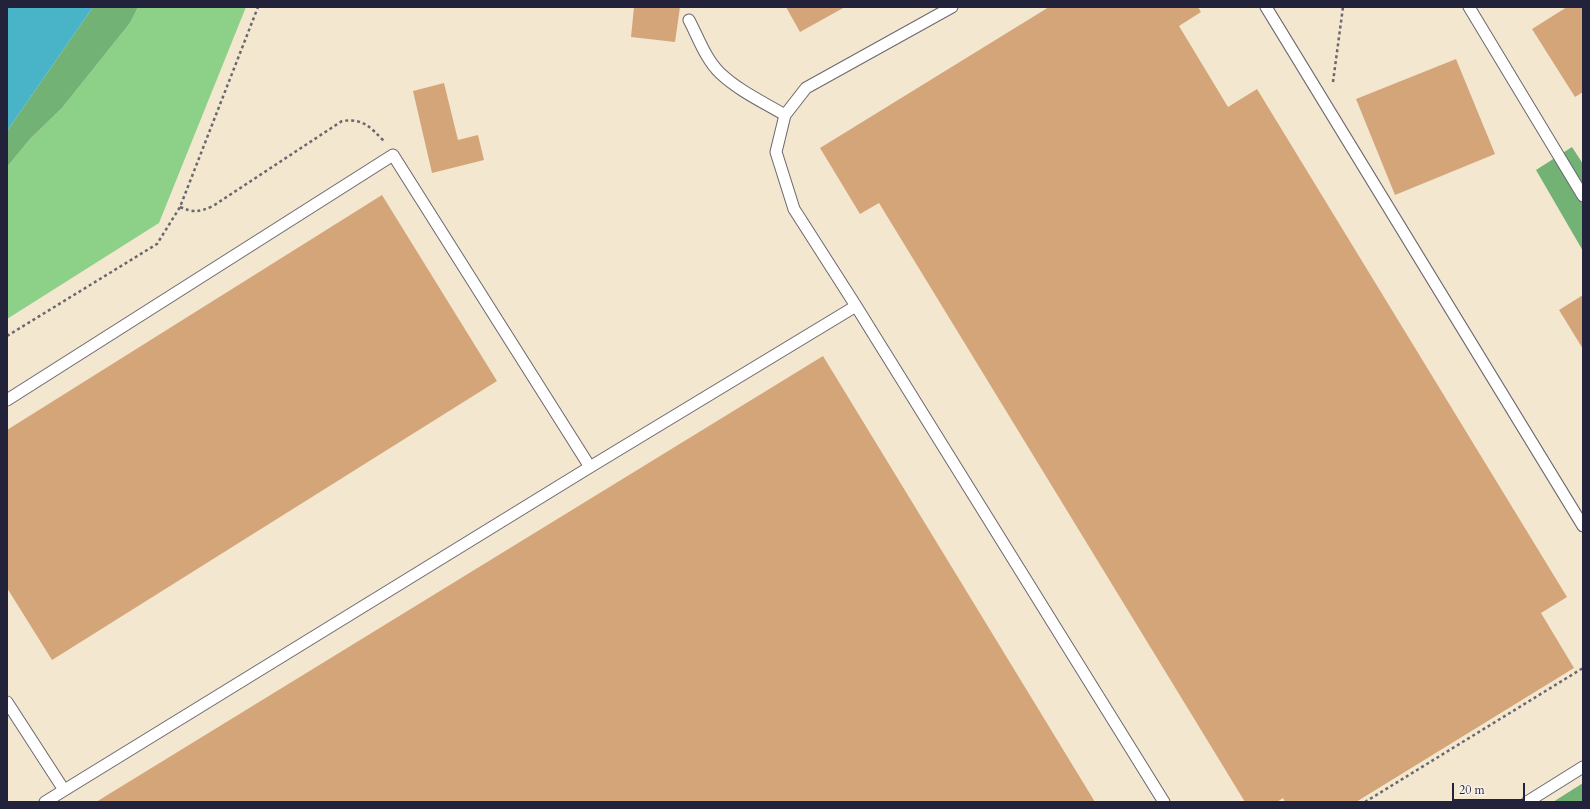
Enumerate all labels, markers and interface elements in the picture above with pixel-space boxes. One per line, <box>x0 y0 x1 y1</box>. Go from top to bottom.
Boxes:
scale bar <box>1454 775 1527 801</box>
text: 20 m <box>1459 782 1485 798</box>

